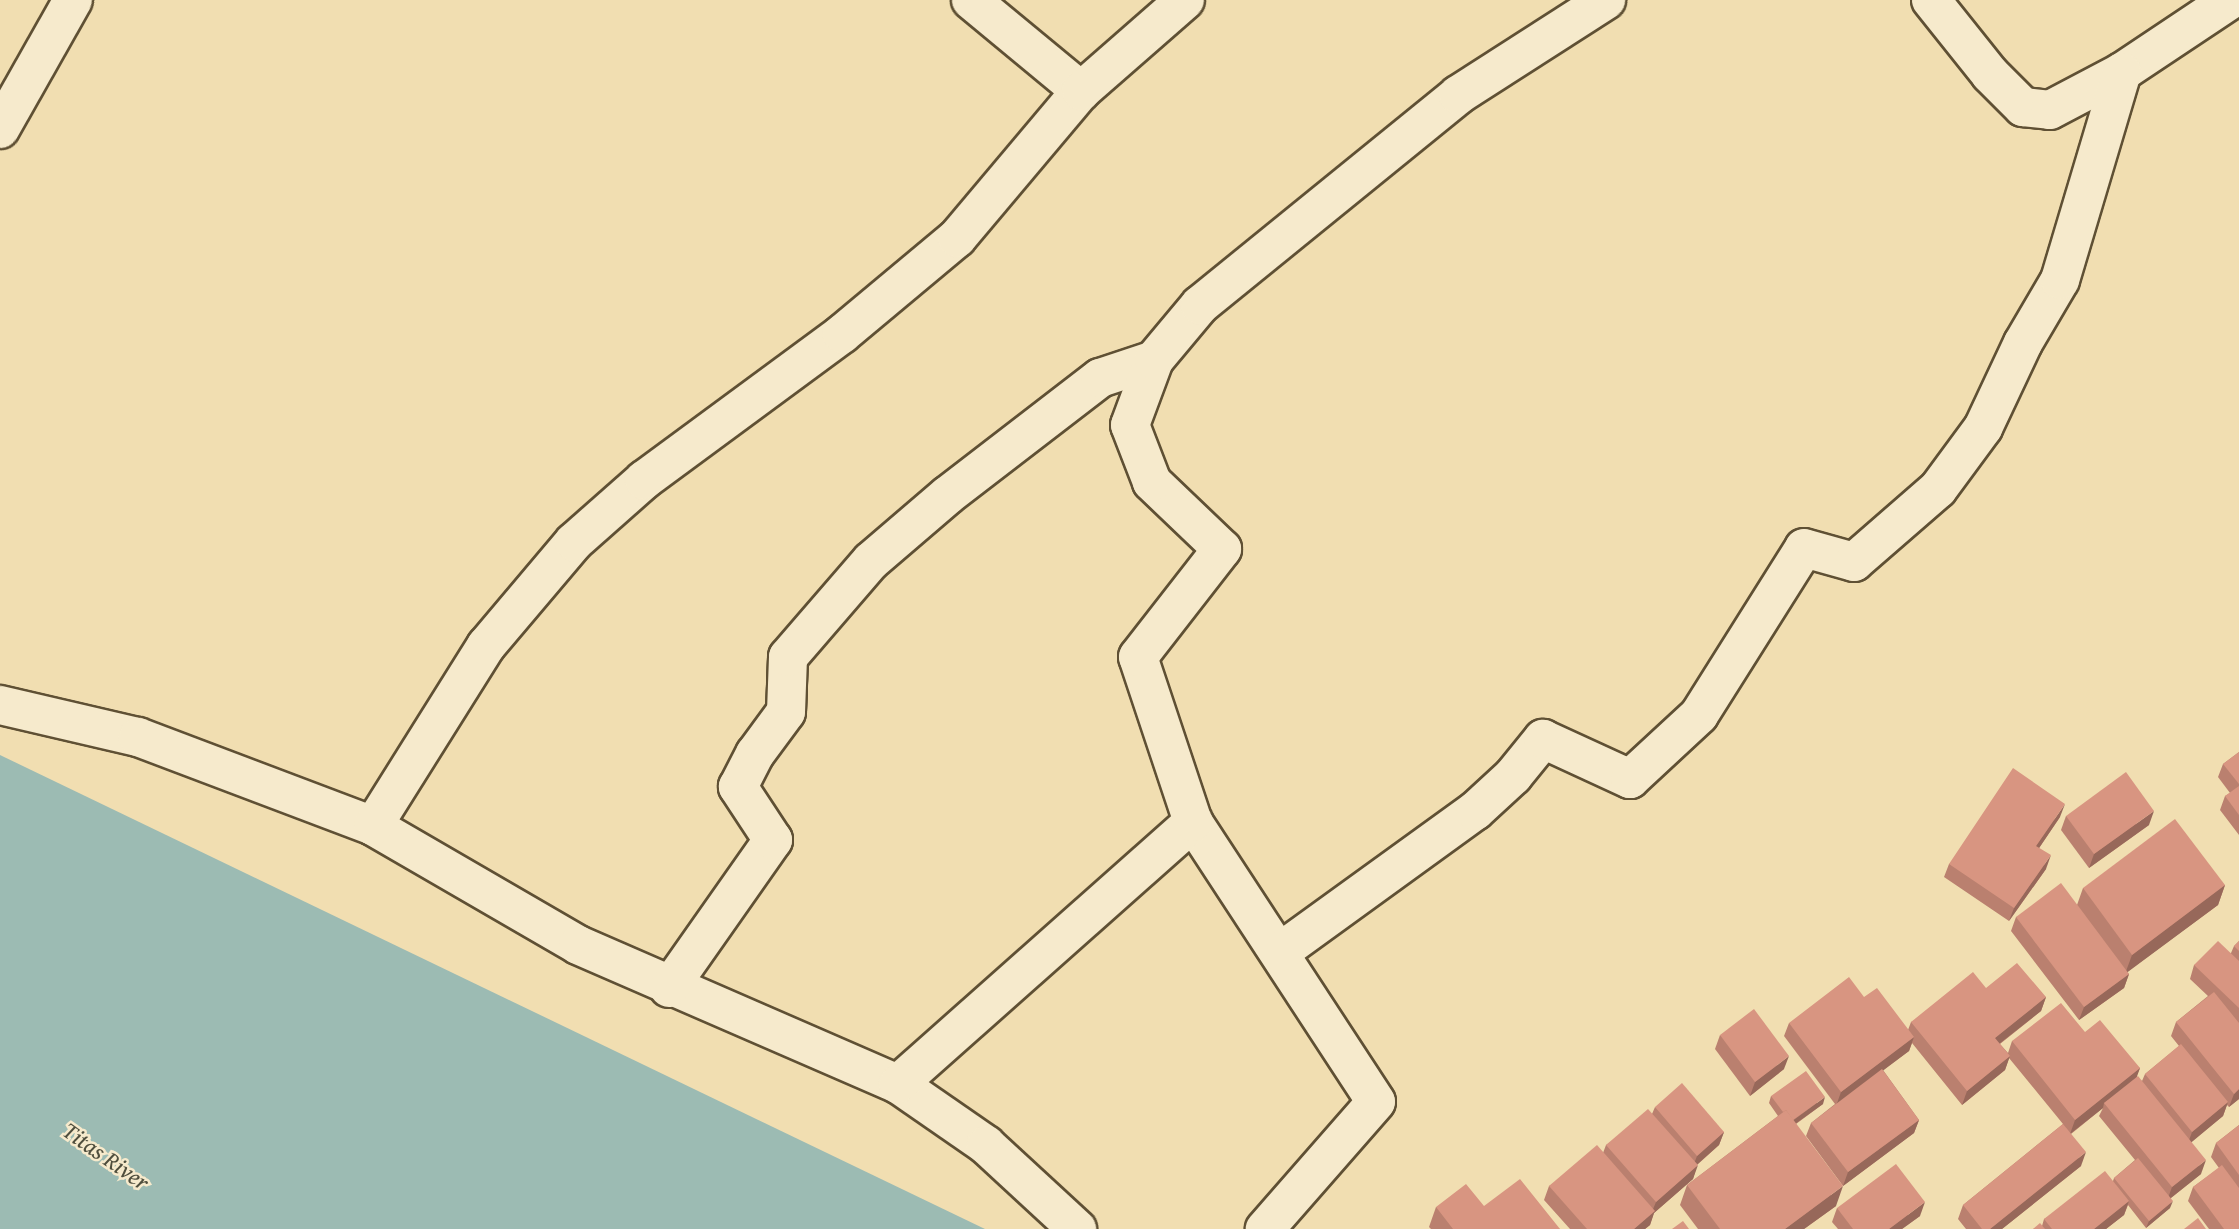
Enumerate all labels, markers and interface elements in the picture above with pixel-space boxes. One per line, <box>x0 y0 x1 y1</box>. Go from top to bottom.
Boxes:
water label: Titas River <box>57 1116 155 1196</box>

